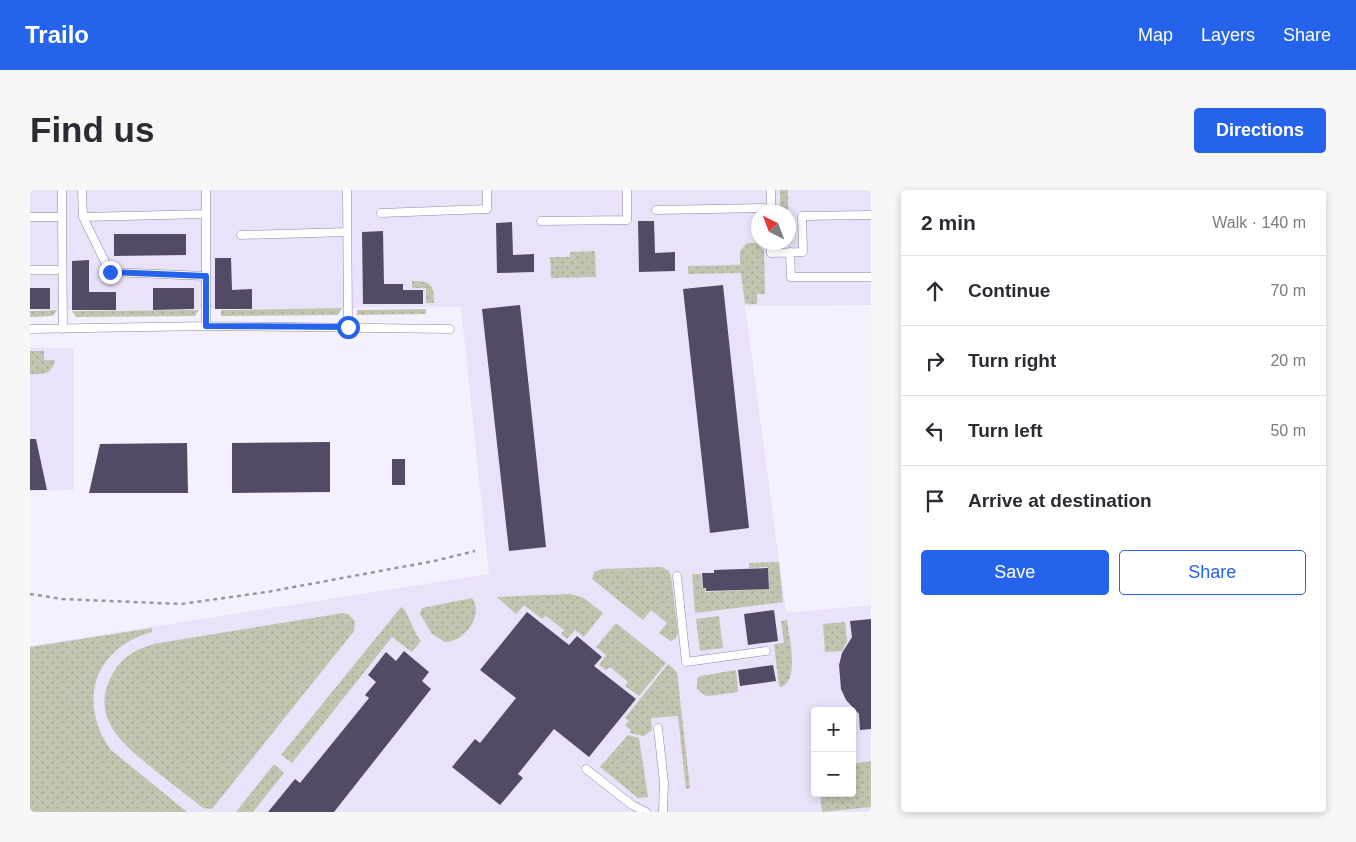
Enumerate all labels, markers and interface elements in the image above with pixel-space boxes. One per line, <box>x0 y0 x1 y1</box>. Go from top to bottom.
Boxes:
text: Trailo <box>25 21 89 48</box>
text: Map <box>1138 25 1173 45</box>
text: Layers <box>1201 25 1255 45</box>
text: Share <box>1283 25 1331 45</box>
button: Directions <box>1194 108 1326 153</box>
text: Find us <box>30 110 154 149</box>
north arrow <box>751 205 796 250</box>
text: 2 min <box>921 211 976 234</box>
text: Walk · 140 m <box>1212 214 1306 231</box>
route end <box>99 261 122 284</box>
icon: ahead <box>921 277 949 305</box>
text: Continue <box>968 280 1050 301</box>
text: 70 m <box>1270 282 1306 299</box>
route start <box>337 316 360 339</box>
icon: right <box>921 347 949 375</box>
text: Turn right <box>968 350 1056 371</box>
text: 20 m <box>1270 352 1306 369</box>
icon: left <box>921 417 949 445</box>
text: Turn left <box>968 420 1043 441</box>
text: 50 m <box>1270 422 1306 439</box>
icon: arrive <box>921 487 949 515</box>
text: Arrive at destination <box>968 490 1152 511</box>
button: Save <box>921 550 1109 595</box>
button: Share <box>1119 550 1306 595</box>
map controls <box>811 707 856 797</box>
button: + <box>811 707 856 752</box>
button: − <box>811 752 856 797</box>

